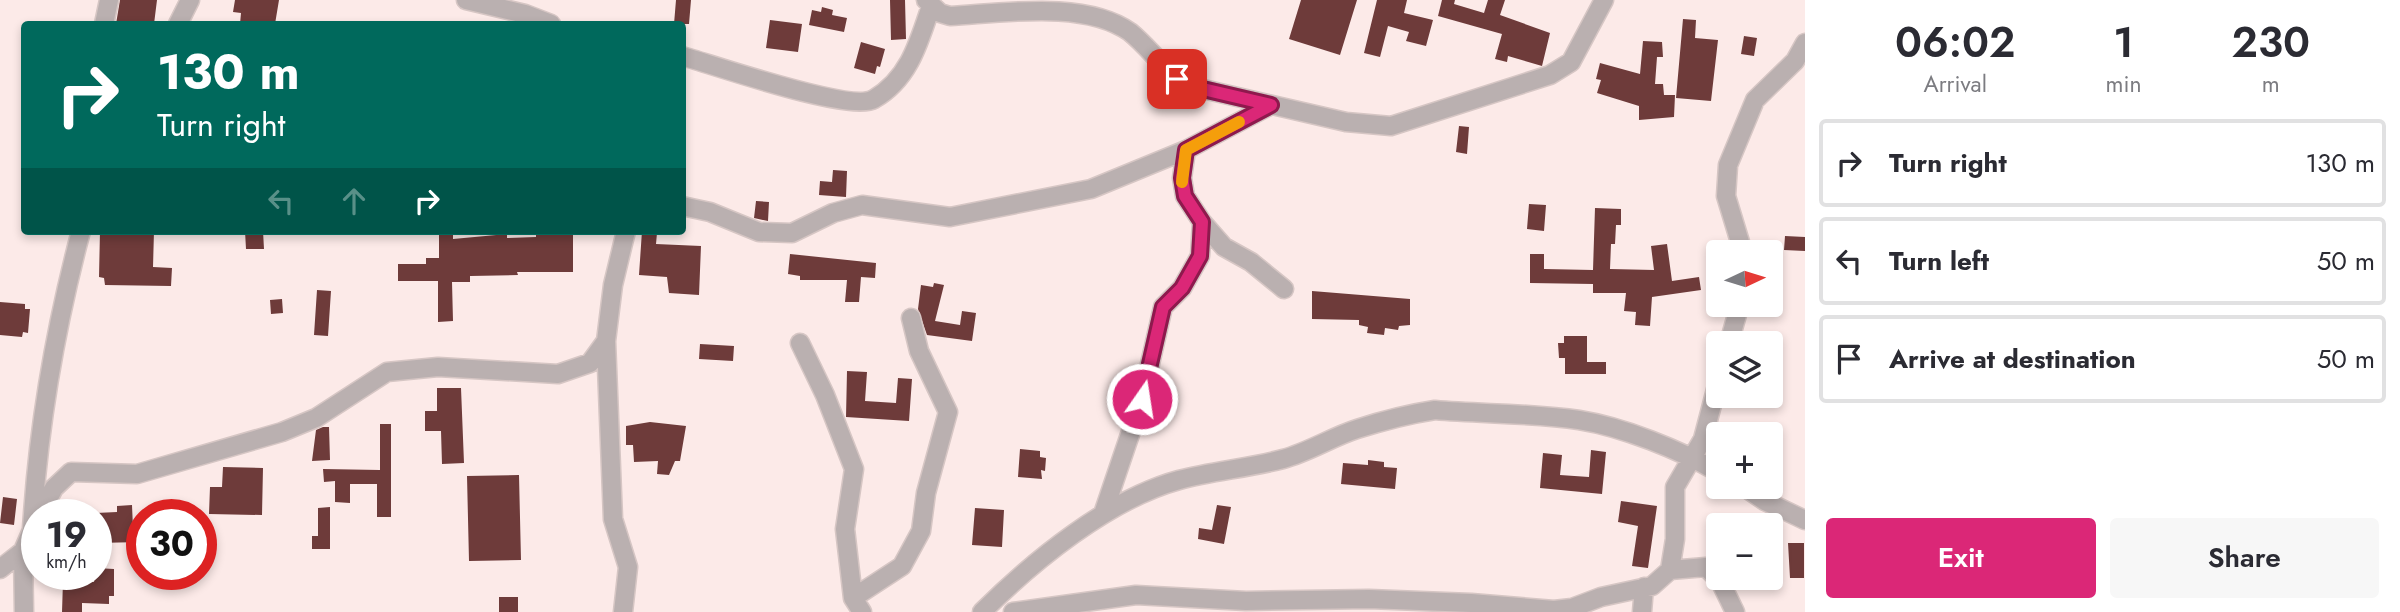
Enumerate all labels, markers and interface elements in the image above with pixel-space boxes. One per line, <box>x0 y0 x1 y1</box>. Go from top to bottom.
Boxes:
text: 06:02 <box>1895 12 2016 73</box>
text: 1 <box>2113 12 2134 73</box>
text: 230 <box>2232 12 2310 73</box>
text: 130 m <box>157 37 300 107</box>
icon: right <box>42 49 133 140</box>
pin <box>1147 49 1207 109</box>
icon: arrive <box>1158 60 1196 98</box>
text: Arrival <box>1924 67 1987 101</box>
text: min <box>2106 67 2142 101</box>
text: m <box>2262 67 2280 101</box>
text: Turn right <box>157 102 286 148</box>
icon: right <box>1830 144 1868 182</box>
text: Turn right <box>1889 144 2007 182</box>
text: 130 m <box>2305 144 2375 182</box>
icon: left <box>262 182 300 220</box>
icon: ahead <box>335 182 373 220</box>
icon: right <box>408 182 446 220</box>
north arrow <box>1706 240 1783 317</box>
map controls <box>1706 240 1783 590</box>
icon: left <box>1830 242 1868 280</box>
text: Turn left <box>1889 242 1989 280</box>
text: 50 m <box>2317 242 2375 280</box>
button: layers <box>1706 331 1783 408</box>
icon: arrive <box>1830 340 1868 378</box>
text: Arrive at destination <box>1889 340 2136 378</box>
text: 50 m <box>2317 340 2375 378</box>
position arrow <box>1105 362 1179 436</box>
button: + <box>1706 422 1783 499</box>
speed limit sign: 30 <box>126 499 217 590</box>
text: 19 <box>46 510 87 560</box>
button: − <box>1706 513 1783 590</box>
button: Exit <box>1826 518 2096 598</box>
button: Share <box>2110 518 2379 598</box>
text: km/h <box>46 549 87 575</box>

